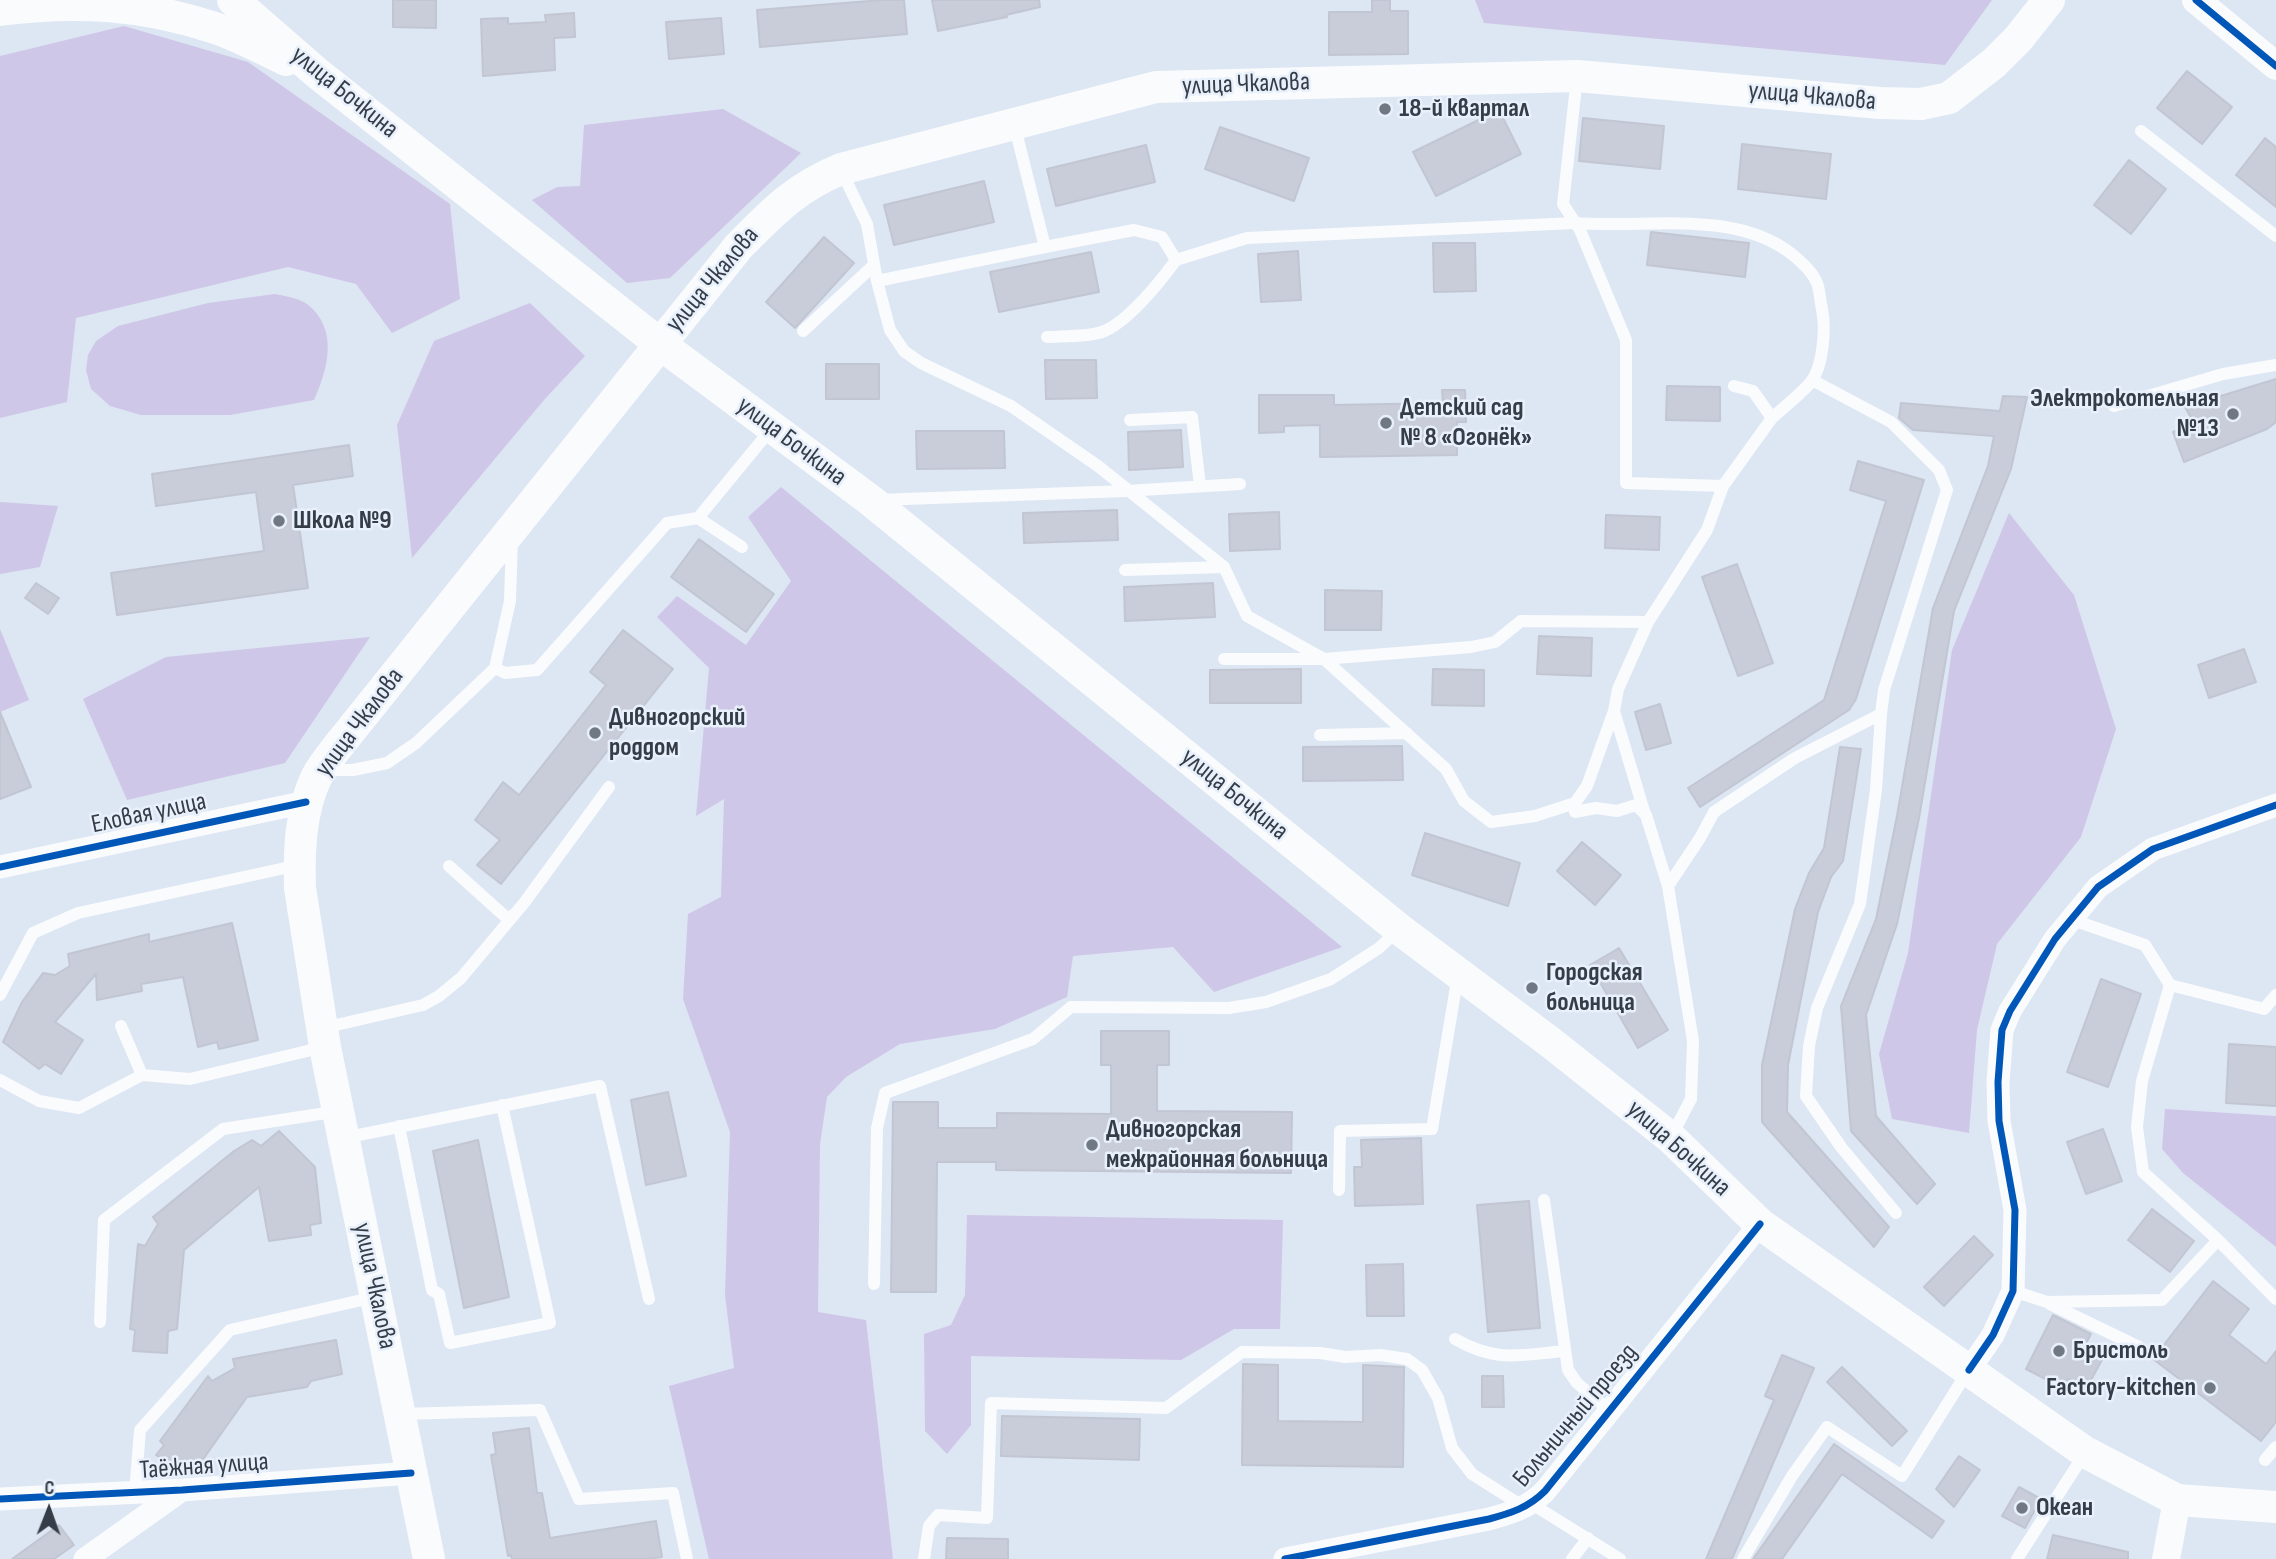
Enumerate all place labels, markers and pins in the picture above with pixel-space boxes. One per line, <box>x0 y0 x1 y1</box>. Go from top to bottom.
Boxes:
place label: 18-й квартал <box>1399 93 1529 125</box>
marker: 18-й квартал <box>1377 101 1393 117</box>
place label: Электрокотельная №13 <box>2030 383 2219 444</box>
place label: Детский сад № 8 «Огонёк» <box>1400 392 1532 453</box>
marker: Электрокотельная №13 <box>2225 406 2241 422</box>
marker: Детский сад № 8 «Огонёк» <box>1378 415 1394 431</box>
place label: Школа №9 <box>293 505 392 537</box>
marker: Школа №9 <box>271 513 287 529</box>
place label: Дивногорский роддом <box>609 702 745 764</box>
marker: Дивногорский роддом <box>587 725 603 741</box>
place label: Городская больница <box>1546 957 1643 1018</box>
marker: Городская больница <box>1524 980 1540 996</box>
place label: Дивногорская межрайонная больница <box>1106 1114 1328 1176</box>
marker: Дивногорская межрайонная больница <box>1084 1137 1100 1153</box>
place label: Бристоль <box>2073 1335 2168 1367</box>
marker: Бристоль <box>2051 1343 2067 1359</box>
place label: Factory-kitchen <box>2046 1372 2196 1404</box>
marker: Factory-kitchen <box>2202 1380 2218 1396</box>
place label: Океан <box>2036 1492 2093 1524</box>
marker: Океан <box>2014 1500 2030 1516</box>

